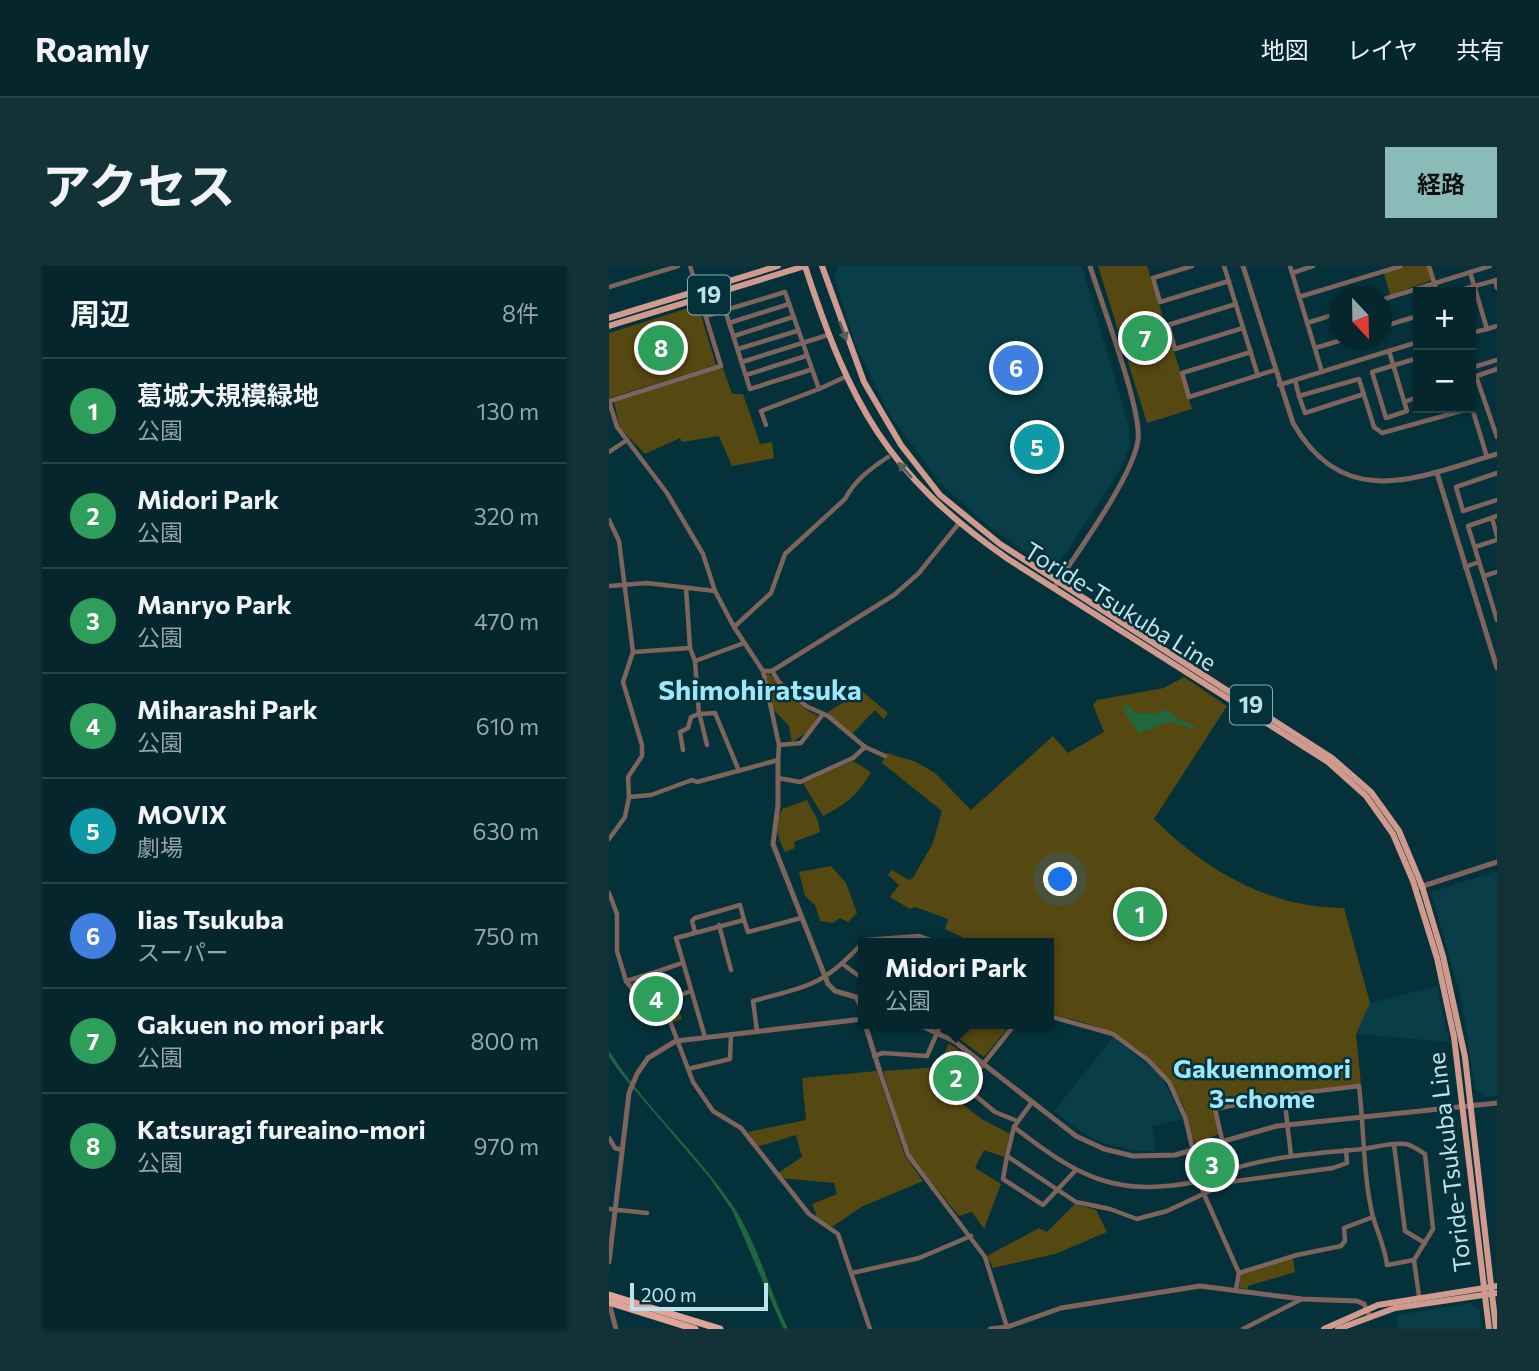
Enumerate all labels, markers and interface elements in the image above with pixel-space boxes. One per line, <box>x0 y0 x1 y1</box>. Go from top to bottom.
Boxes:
text: Roamly <box>35 28 150 69</box>
text: 地図 <box>1261 35 1309 64</box>
text: レイヤ <box>1347 35 1418 64</box>
text: 共有 <box>1456 35 1504 64</box>
button: 経路 <box>1385 147 1497 218</box>
text: アクセス <box>42 154 236 214</box>
road number: 19 <box>688 276 730 314</box>
north arrow <box>1329 287 1392 350</box>
map controls <box>1413 287 1476 413</box>
button: + <box>1413 287 1476 350</box>
text: 周辺 <box>70 294 130 331</box>
text: 8件 <box>502 299 539 327</box>
pin: 7 <box>1122 312 1168 364</box>
one-way arrow <box>838 320 849 341</box>
pin: 8 <box>638 322 684 374</box>
pin: 6 <box>993 342 1039 394</box>
button: − <box>1413 350 1476 413</box>
text: 葛城大規模緑地 <box>137 379 319 410</box>
text: 1 <box>88 397 98 425</box>
text: 130 m <box>477 397 539 425</box>
text: 公園 <box>137 416 183 444</box>
pin: 5 <box>1014 421 1060 473</box>
one-way arrow <box>898 462 913 479</box>
text: Midori Park <box>137 483 279 514</box>
text: 2 <box>86 502 100 530</box>
text: 320 m <box>474 502 539 530</box>
text: 公園 <box>137 518 183 546</box>
street label: Toride-Tsukuba Line <box>1019 535 1222 677</box>
text: Manryo Park <box>137 588 292 619</box>
text: 3 <box>86 607 100 635</box>
text: 470 m <box>474 607 539 635</box>
text: 公園 <box>137 623 183 651</box>
district label: Shimohiratsuka <box>658 672 862 706</box>
road number: 19 <box>1230 686 1272 724</box>
text: Miharashi Park <box>137 693 318 724</box>
text: 4 <box>86 712 100 740</box>
text: 610 m <box>476 712 539 740</box>
text: 公園 <box>137 728 183 756</box>
text: MOVIX <box>137 798 227 829</box>
text: 5 <box>86 817 100 845</box>
text: 630 m <box>473 817 539 845</box>
text: 劇場 <box>137 833 183 861</box>
your location <box>1043 862 1077 896</box>
pin: 1 <box>1117 888 1163 940</box>
text: Iias Tsukuba <box>137 903 284 934</box>
text: 6 <box>86 922 100 950</box>
text: 750 m <box>474 922 539 950</box>
text: スーパー <box>137 938 229 966</box>
popup <box>858 938 1054 1029</box>
text: Midori Park <box>885 951 1027 982</box>
pin: 4 <box>633 973 679 1025</box>
text: 公園 <box>885 986 931 1014</box>
text: Gakuen no mori park <box>137 1008 385 1039</box>
text: 7 <box>87 1027 99 1055</box>
text: 800 m <box>471 1027 539 1055</box>
text: 公園 <box>137 1043 183 1071</box>
street label: Toride-Tsukuba Line <box>1421 1051 1476 1274</box>
pin: 2 <box>933 1052 979 1104</box>
district label: Gakuennomori 3-chome <box>1173 1052 1351 1113</box>
text: Katsuragi fureaino-mori <box>137 1113 426 1144</box>
text: 8 <box>86 1132 100 1160</box>
text: 970 m <box>474 1132 539 1160</box>
pin: 3 <box>1189 1139 1235 1191</box>
text: 公園 <box>137 1148 183 1176</box>
scale bar <box>630 1280 768 1312</box>
text: 200 m <box>641 1283 697 1306</box>

